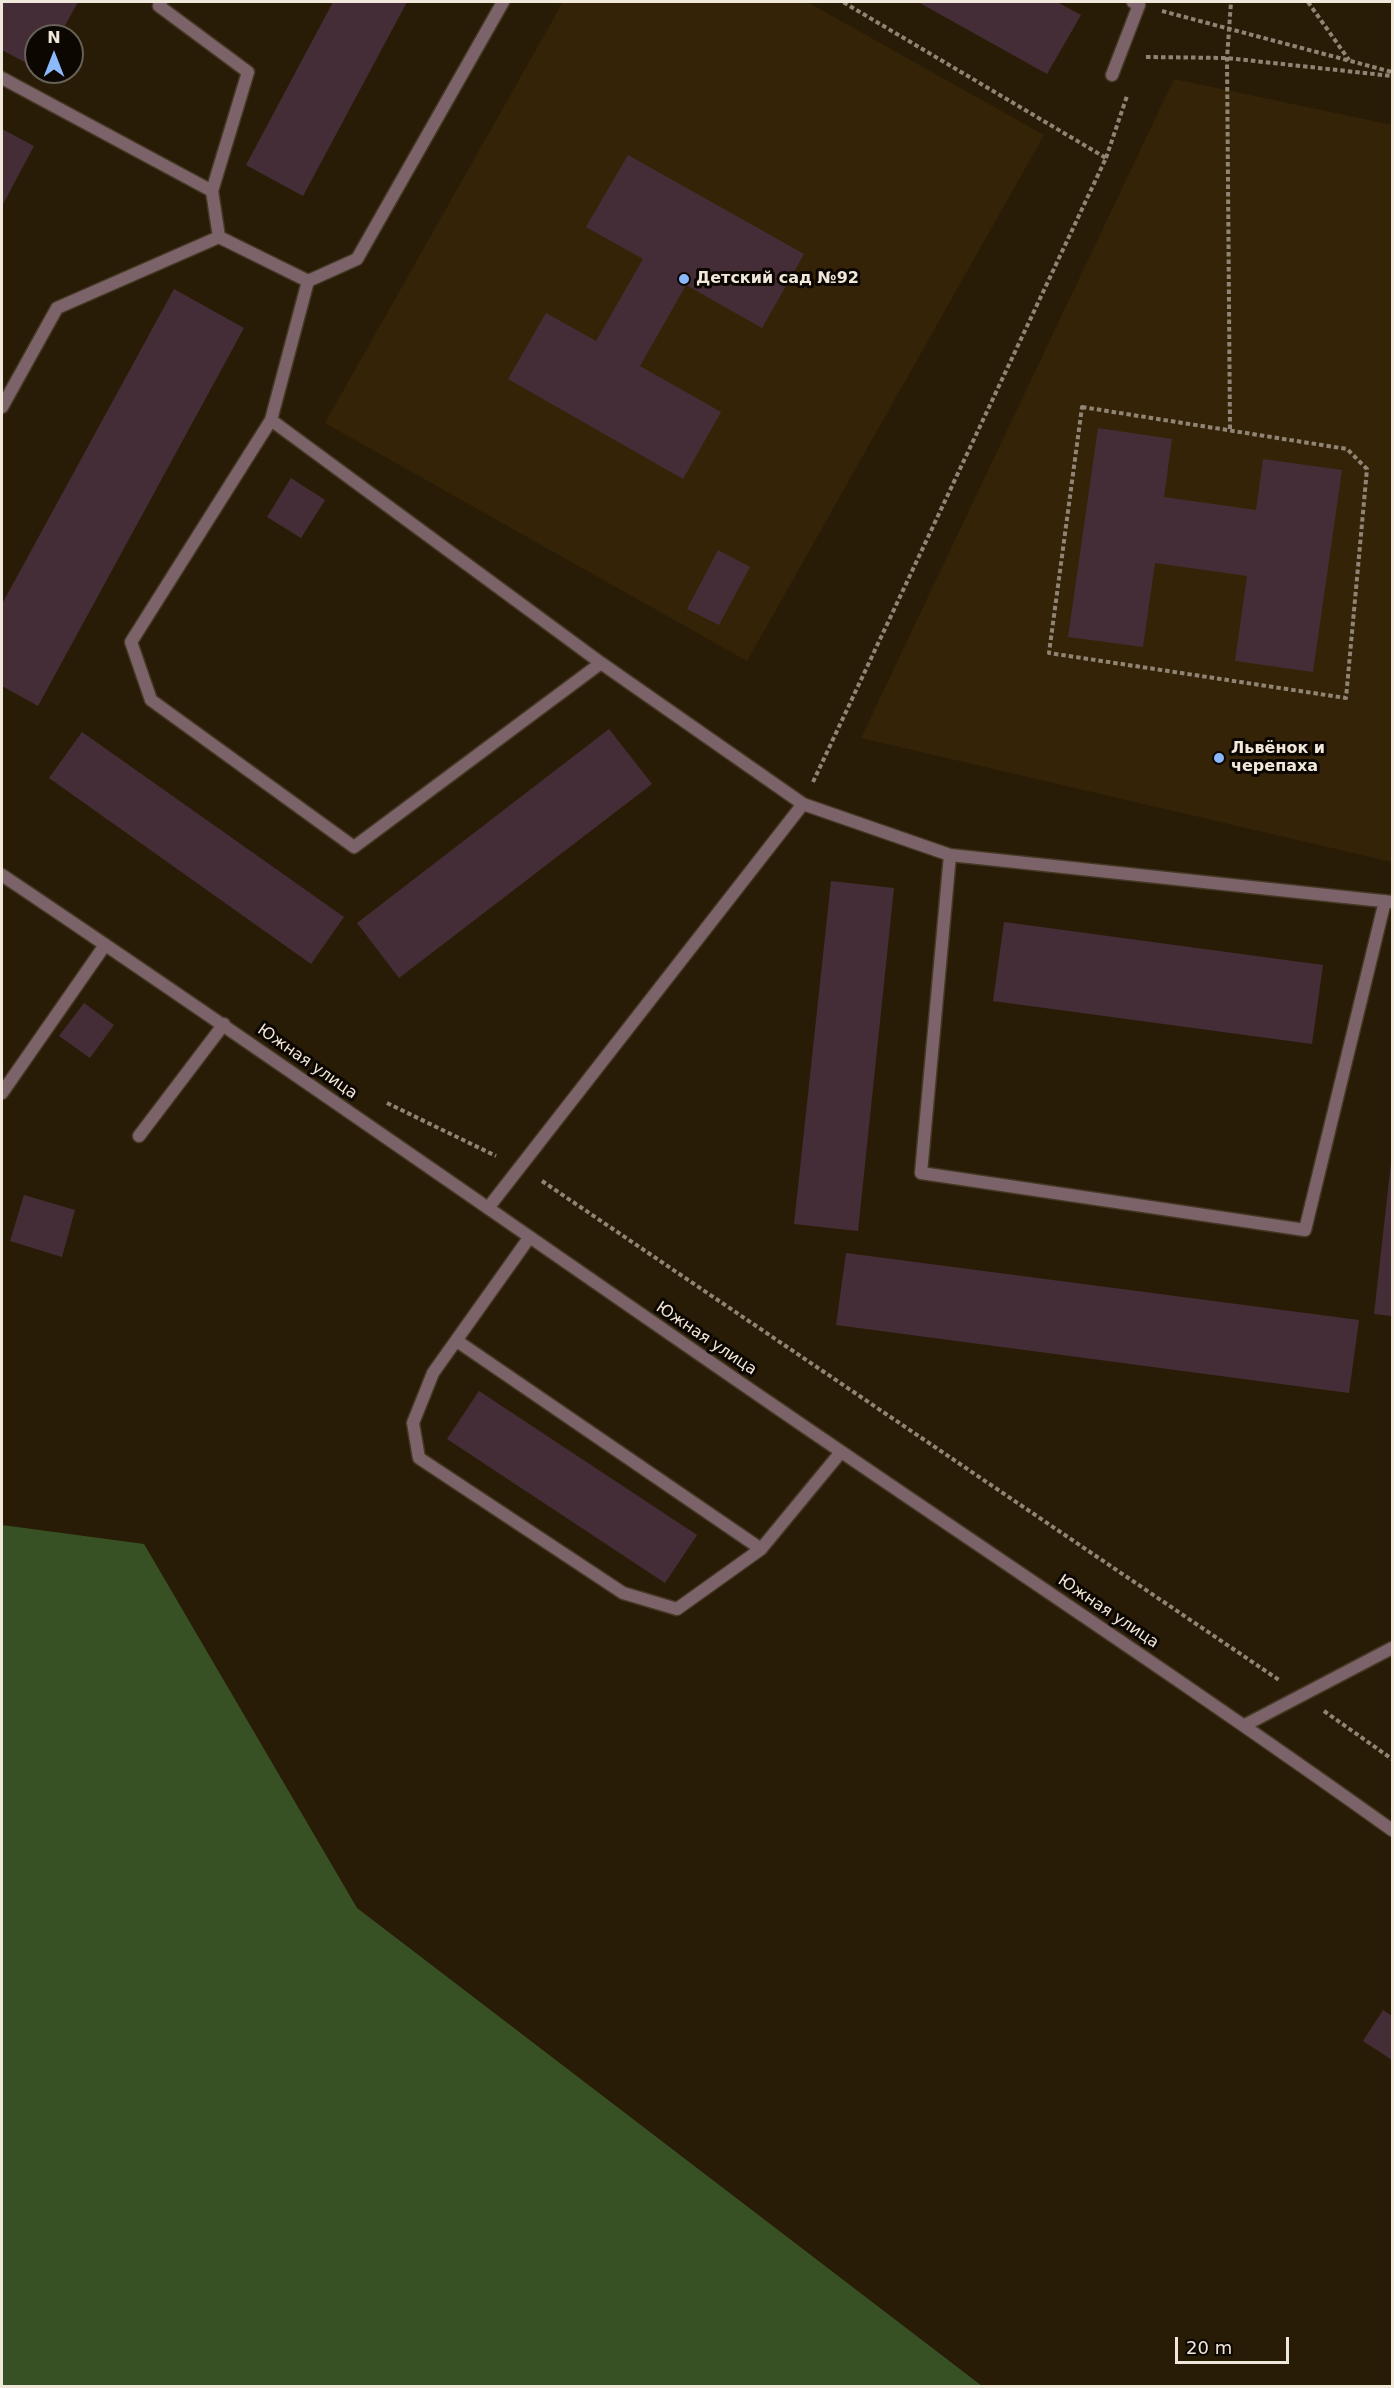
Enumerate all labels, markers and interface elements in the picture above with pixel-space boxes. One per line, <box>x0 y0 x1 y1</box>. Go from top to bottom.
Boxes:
north arrow <box>24 24 84 84</box>
text: N <box>47 28 61 47</box>
place label: Детский сад №92 <box>696 269 859 289</box>
marker: Детский сад №92 <box>677 272 691 286</box>
place label: Львёнок и черепаха <box>1231 739 1325 777</box>
marker: Львёнок и черепаха <box>1212 751 1226 765</box>
street label: Южная улица <box>253 1020 361 1104</box>
street label: Южная улица <box>652 1298 760 1380</box>
street label: Южная улица <box>1054 1571 1162 1653</box>
scale bar <box>1178 2325 1292 2363</box>
text: 20 m <box>1186 2337 1232 2358</box>

